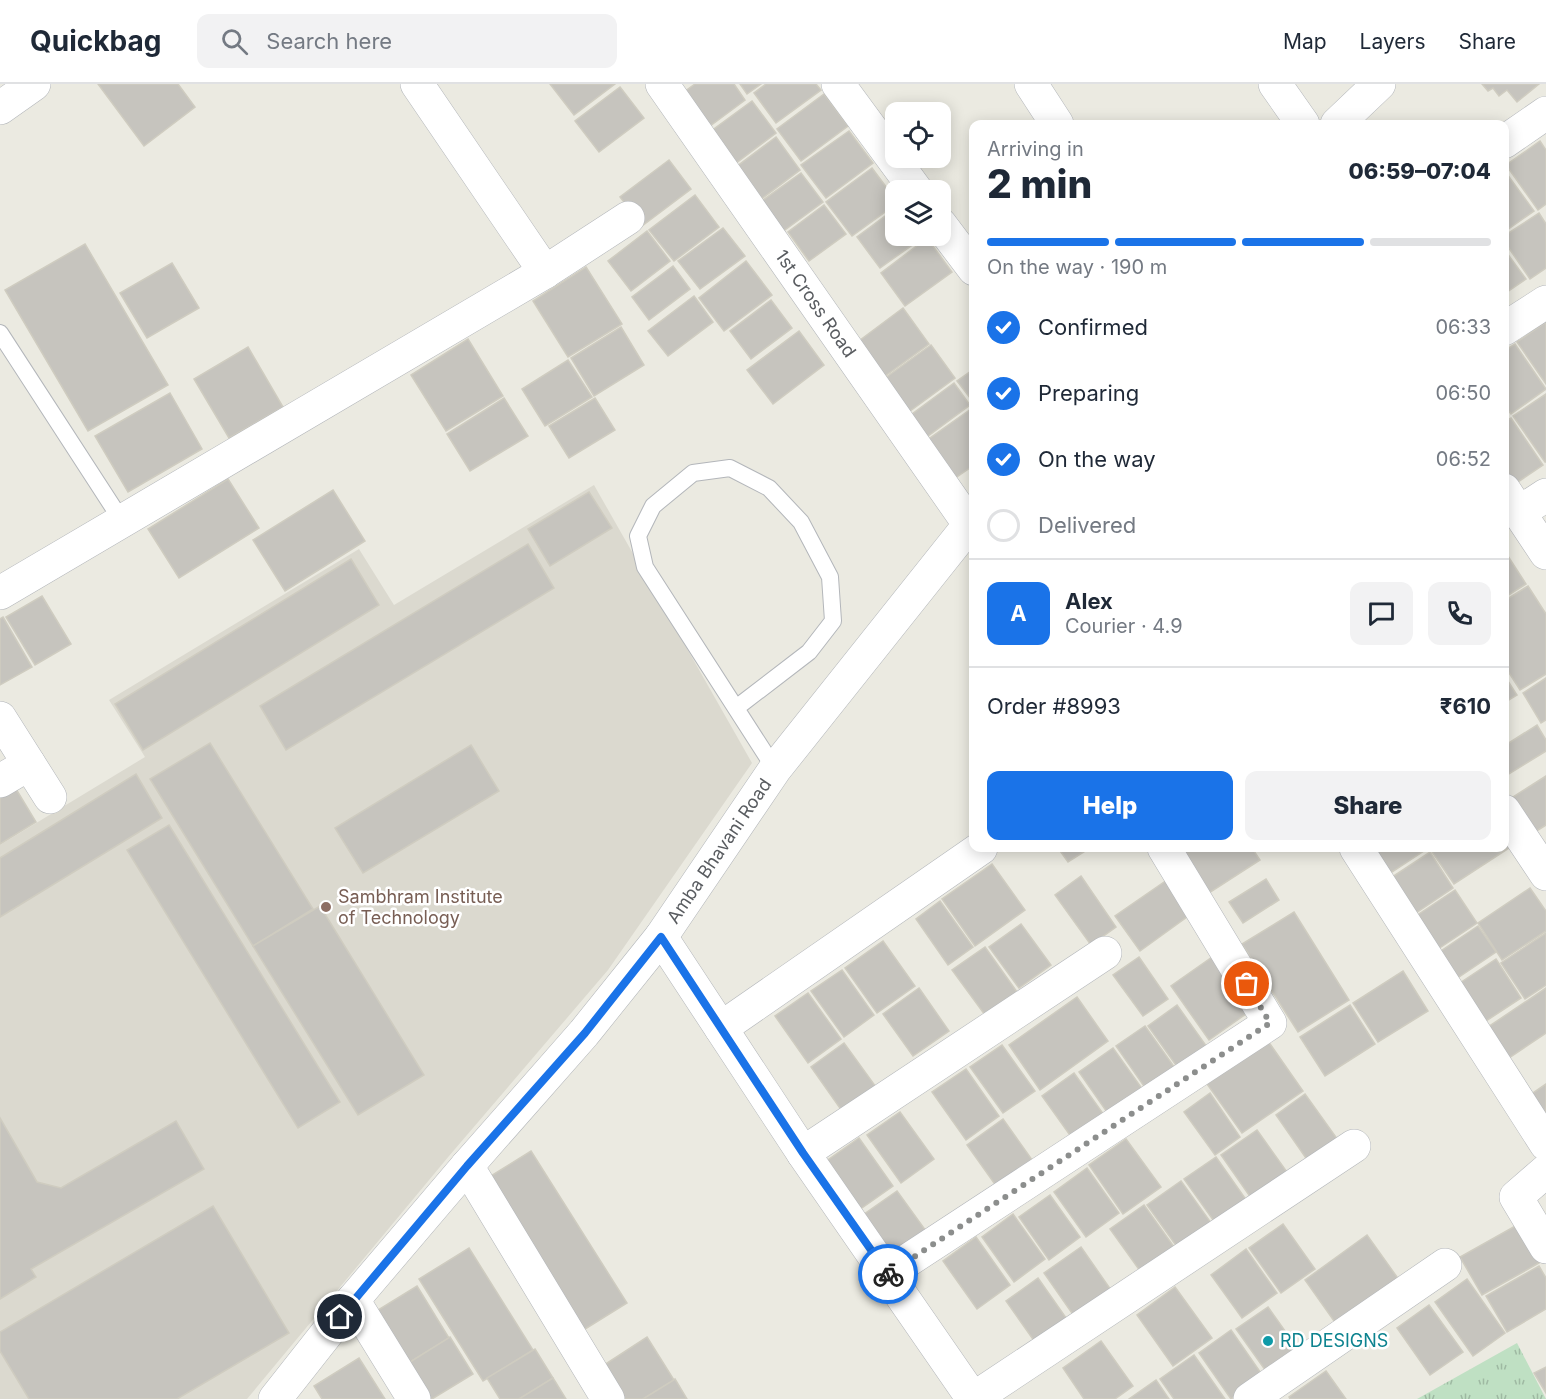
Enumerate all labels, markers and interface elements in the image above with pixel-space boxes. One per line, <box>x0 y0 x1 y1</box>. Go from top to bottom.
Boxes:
search box <box>197 14 617 68</box>
text: Quickbag <box>30 24 161 58</box>
icon: search <box>218 25 251 58</box>
text: Search here <box>266 28 392 54</box>
text: Map <box>1283 29 1327 54</box>
text: Layers <box>1360 29 1426 54</box>
text: Share <box>1459 29 1516 54</box>
map controls <box>885 102 951 246</box>
button: locate <box>885 102 951 168</box>
text: Arriving in <box>987 137 1084 161</box>
text: 06:59–07:04 <box>1348 158 1491 184</box>
text: 2 min <box>987 160 1092 207</box>
button: layers <box>885 180 951 246</box>
street label: 1st Cross Road <box>771 246 860 361</box>
text: On the way · 190 m <box>987 255 1167 279</box>
icon: check <box>987 311 1020 344</box>
text: Confirmed <box>1038 314 1148 340</box>
text: 06:33 <box>1436 315 1491 339</box>
icon: check <box>987 377 1020 410</box>
text: Preparing <box>1038 380 1139 406</box>
text: 06:50 <box>1435 381 1491 405</box>
icon: check <box>987 443 1020 476</box>
text: On the way <box>1038 446 1156 472</box>
text: 06:52 <box>1436 447 1491 471</box>
text: Delivered <box>1038 512 1136 538</box>
button: chat <box>1350 582 1413 645</box>
button: phone <box>1428 582 1491 645</box>
text: Alex <box>1065 588 1113 614</box>
text: A <box>1010 600 1027 626</box>
text: Courier · 4.9 <box>1065 614 1183 638</box>
text: Order #8993 <box>987 693 1121 719</box>
text: ₹610 <box>1440 693 1491 719</box>
button: Help <box>987 771 1233 840</box>
button: Share <box>1245 771 1491 840</box>
street label: Amba Bhavani Road <box>662 774 775 927</box>
place label: Sambhram Institute of Technology <box>338 886 503 928</box>
marker: Sambhram Institute of Technology <box>319 900 333 914</box>
pin <box>1221 958 1272 1009</box>
icon: bag <box>1230 967 1263 1000</box>
courier <box>858 1244 918 1304</box>
icon: bike <box>872 1258 905 1291</box>
pin <box>314 1291 365 1342</box>
icon: home <box>323 1300 356 1333</box>
place label: RD DESIGNS <box>1280 1330 1388 1351</box>
marker: RD DESIGNS <box>1261 1334 1275 1348</box>

